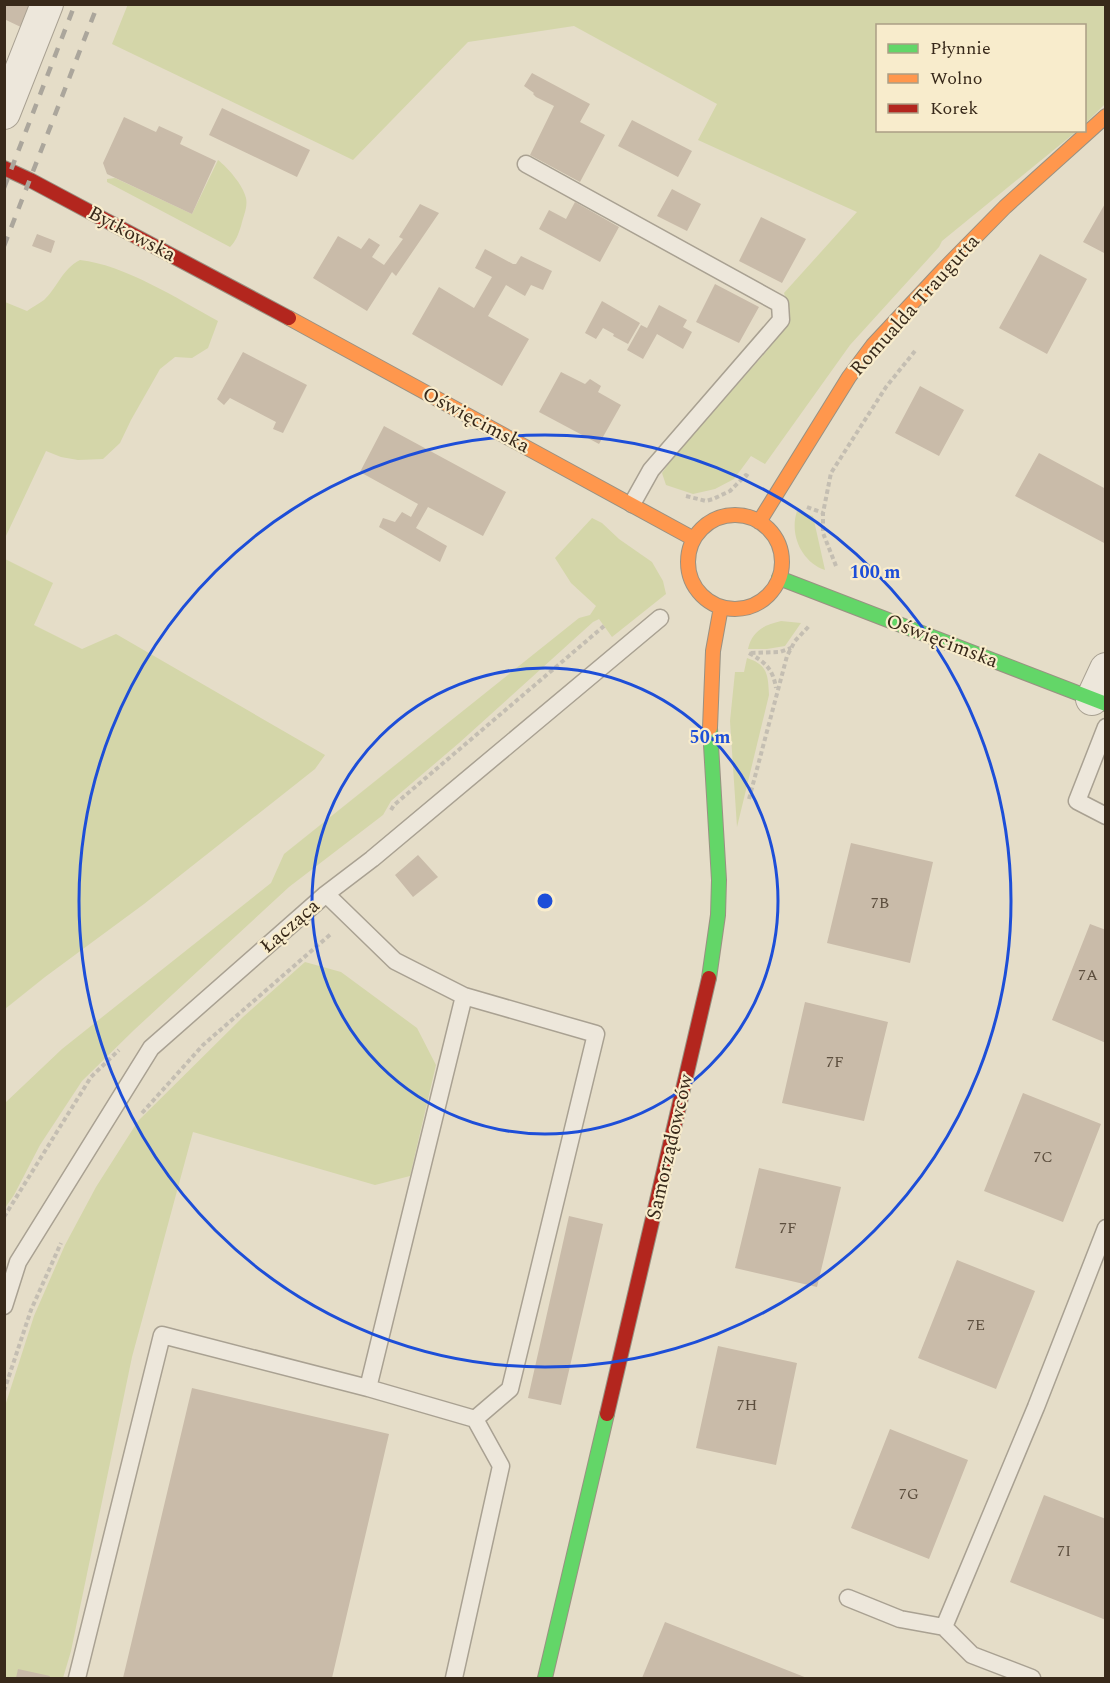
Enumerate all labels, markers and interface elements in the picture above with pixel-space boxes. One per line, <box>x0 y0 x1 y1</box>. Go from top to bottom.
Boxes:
legend <box>876 24 1086 132</box>
text: Płynnie <box>930 35 991 62</box>
text: Wolno <box>930 65 983 92</box>
text: Korek <box>930 95 978 122</box>
street label: Bytkowska <box>83 198 181 270</box>
street label: Romualda Traugutta <box>843 227 987 383</box>
street label: Oświęcimska <box>417 379 535 461</box>
text: 100 m <box>849 559 901 586</box>
street label: Oświęcimska <box>881 606 1003 676</box>
text: 50 m <box>690 724 730 751</box>
street label: Łącząca <box>253 891 327 961</box>
centre of rings <box>535 891 555 911</box>
house number: 7B <box>871 891 889 915</box>
house number: 7A <box>1078 963 1098 987</box>
house number: 7F <box>826 1050 844 1074</box>
street label: Samorządowców <box>639 1070 702 1223</box>
house number: 7C <box>1033 1145 1053 1169</box>
house number: 7F <box>779 1216 797 1240</box>
house number: 7E <box>967 1313 985 1337</box>
house number: 7H <box>737 1393 757 1417</box>
house number: 7G <box>899 1482 919 1506</box>
house number: 7I <box>1057 1539 1071 1563</box>

